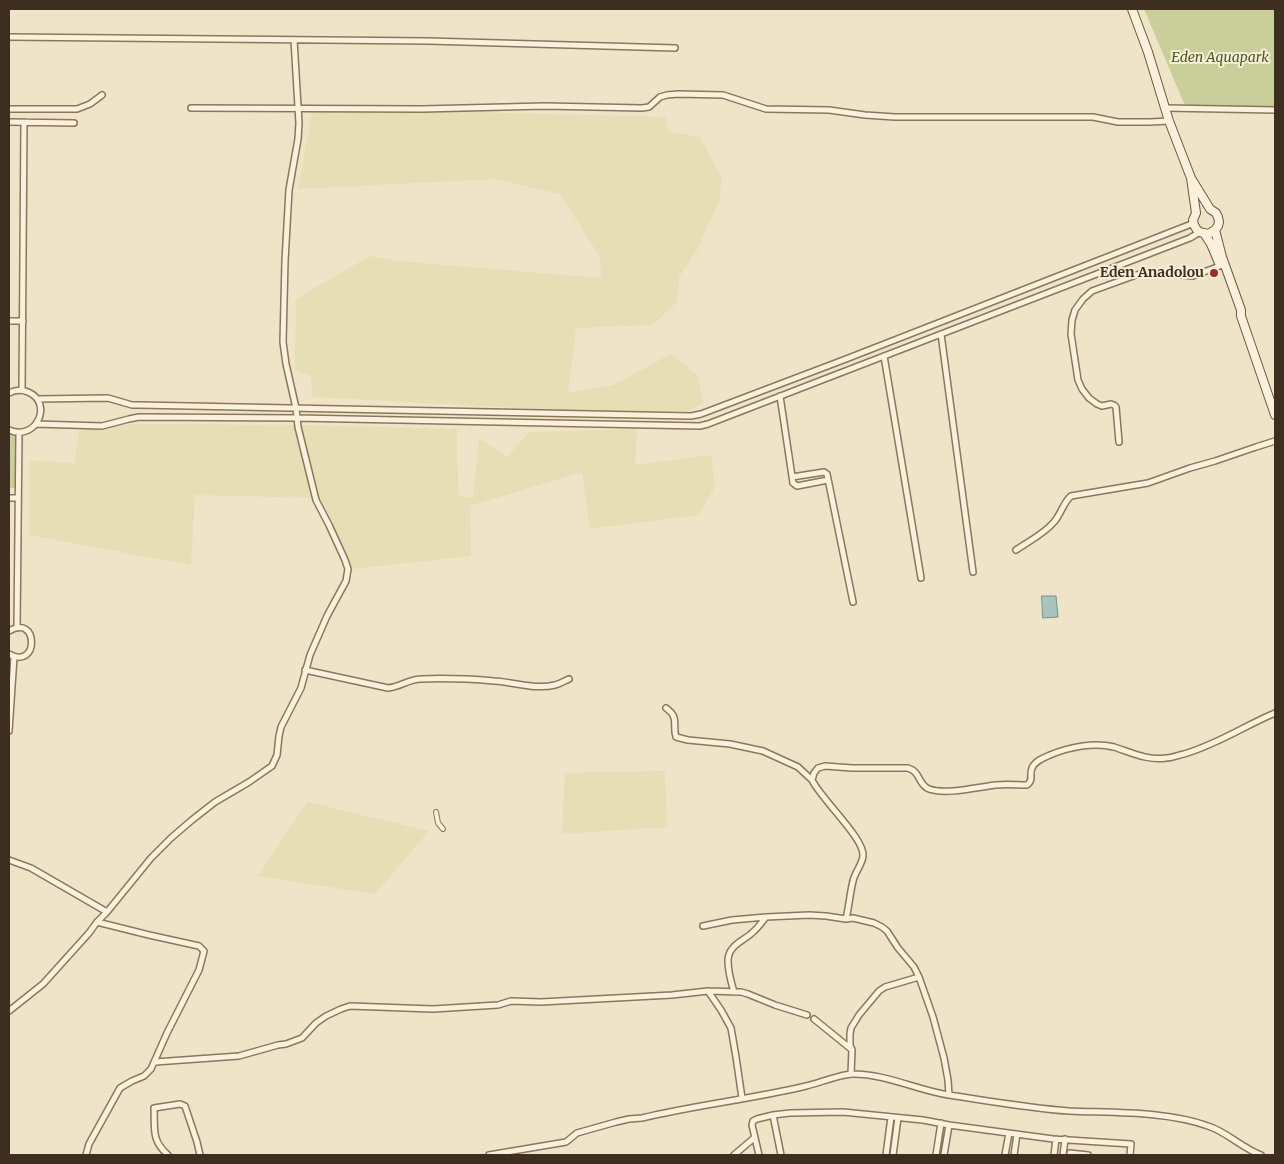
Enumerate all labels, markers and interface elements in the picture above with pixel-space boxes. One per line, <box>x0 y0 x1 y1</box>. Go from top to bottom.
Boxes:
park label: Eden Aquapark <box>1171 50 1269 66</box>
place label: Eden Anadolou <box>1100 265 1204 281</box>
marker: Eden Anadolou <box>1208 267 1220 279</box>

